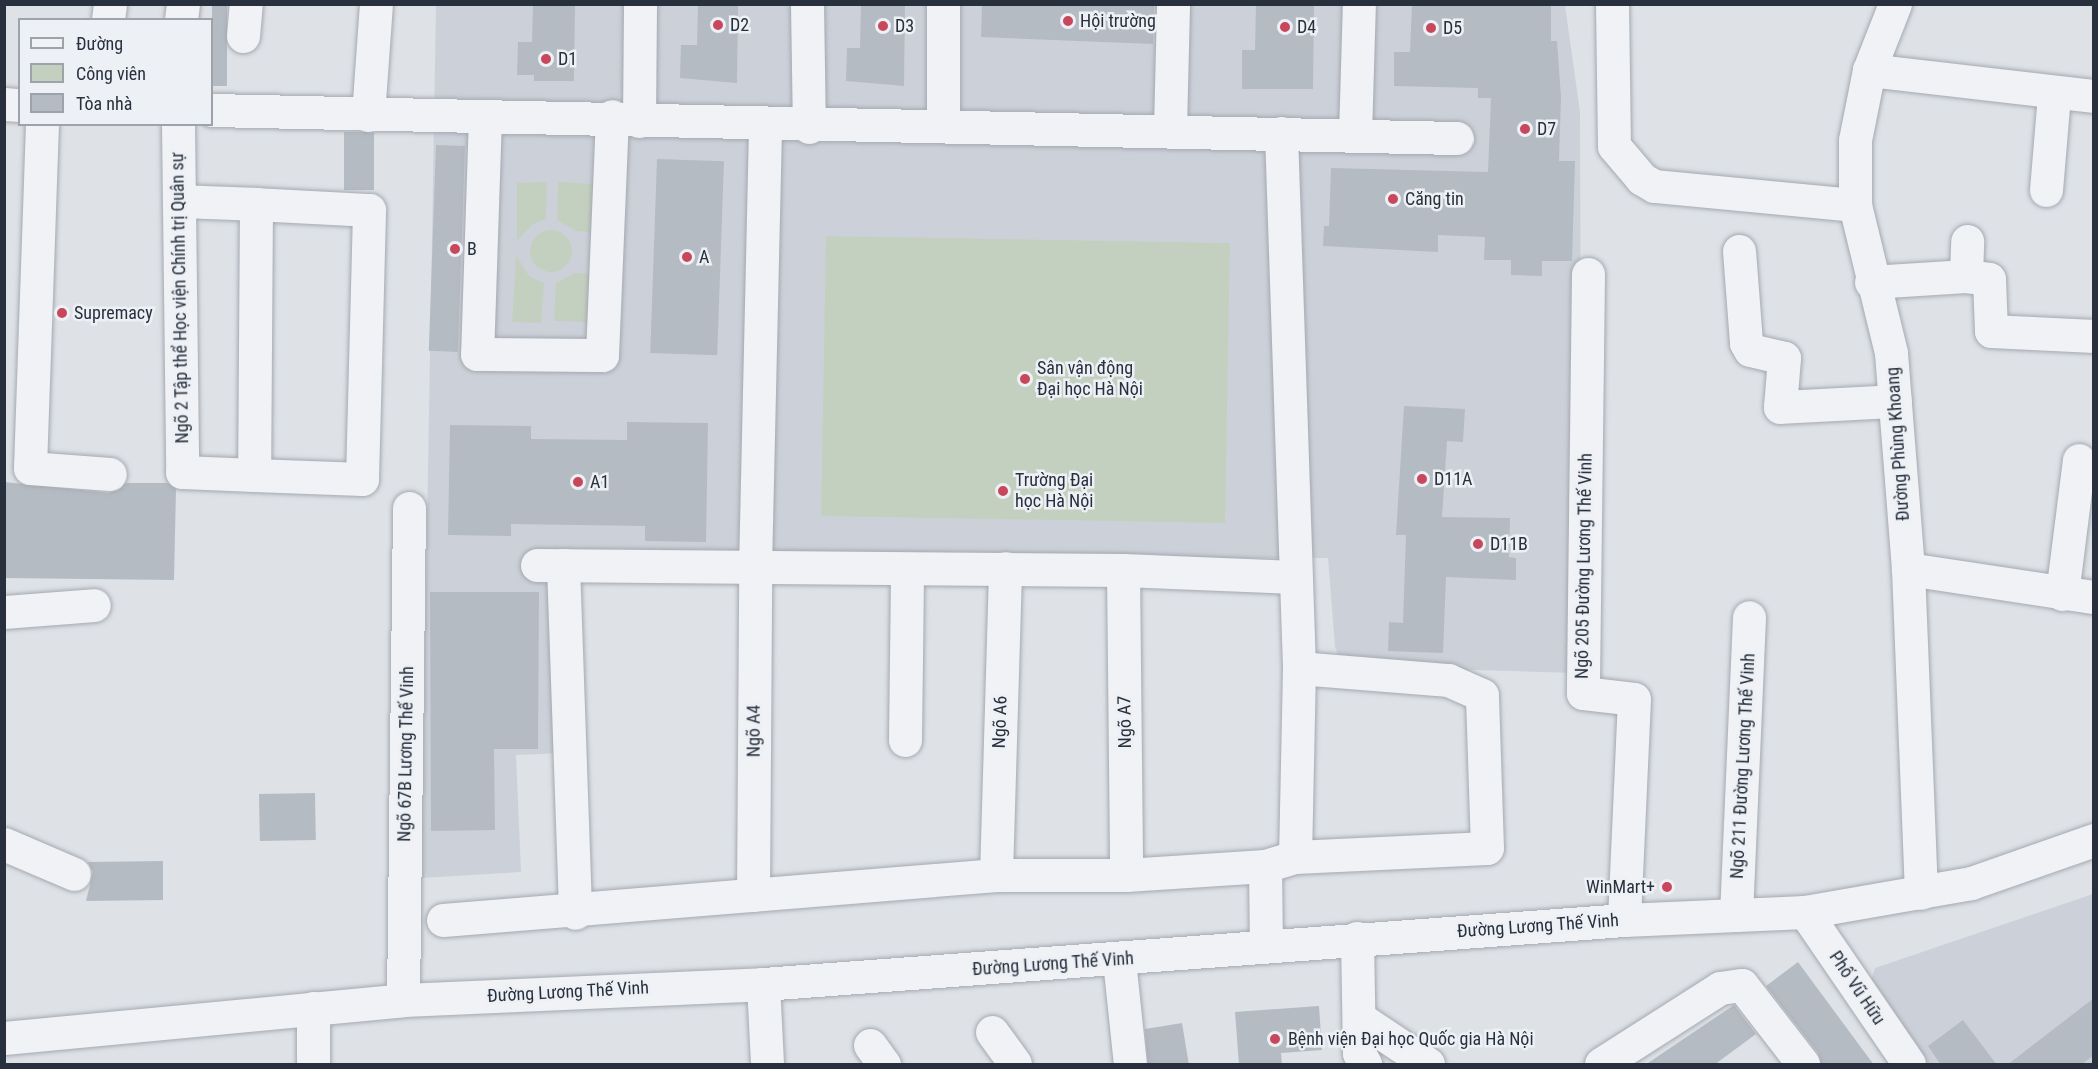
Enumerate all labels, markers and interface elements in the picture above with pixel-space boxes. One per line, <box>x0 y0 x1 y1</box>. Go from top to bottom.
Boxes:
place label: Hội trường <box>1080 10 1156 32</box>
place label: D2 <box>730 14 749 36</box>
marker: Hội trường <box>1061 14 1075 28</box>
place label: D3 <box>895 15 914 37</box>
place label: D4 <box>1297 16 1316 38</box>
place label: D5 <box>1443 17 1462 39</box>
legend <box>18 18 213 126</box>
marker: D2 <box>711 18 725 32</box>
marker: D3 <box>876 19 890 33</box>
marker: D4 <box>1278 20 1292 34</box>
marker: D5 <box>1424 21 1438 35</box>
text: Đường <box>76 33 123 54</box>
place label: D1 <box>558 48 577 70</box>
marker: D1 <box>539 52 553 66</box>
text: Công viên <box>76 63 146 84</box>
text: Tòa nhà <box>76 93 132 114</box>
place label: D7 <box>1537 118 1556 140</box>
marker: D7 <box>1518 122 1532 136</box>
street label: Ngõ 2 Tập thể Học viện Chính trị Quân sự <box>167 152 193 444</box>
place label: Căng tin <box>1405 188 1464 210</box>
marker: Căng tin <box>1386 192 1400 206</box>
place label: B <box>467 238 477 260</box>
marker: B <box>448 242 462 256</box>
place label: A <box>699 246 709 268</box>
marker: A <box>680 250 694 264</box>
place label: Supremacy <box>74 302 153 324</box>
marker: Supremacy <box>55 306 69 320</box>
place label: Sân vận động Đại học Hà Nội <box>1037 358 1143 400</box>
street label: Đường Phùng Khoang <box>1882 366 1914 522</box>
marker: Sân vận động Đại học Hà Nội <box>1018 372 1032 386</box>
street label: Ngõ 205 Đường Lương Thế Vinh <box>1571 453 1597 679</box>
place label: D11A <box>1434 468 1472 490</box>
place label: Trường Đại học Hà Nội <box>1015 470 1093 512</box>
place label: A1 <box>590 471 609 493</box>
marker: D11A <box>1415 472 1429 486</box>
marker: A1 <box>571 475 585 489</box>
marker: Trường Đại học Hà Nội <box>996 484 1010 498</box>
place label: D11B <box>1490 533 1528 555</box>
marker: D11B <box>1471 537 1485 551</box>
street label: Ngõ 211 Đường Lương Thế Vinh <box>1726 652 1760 880</box>
street label: Ngõ 67B Lương Thế Vinh <box>394 666 418 842</box>
street label: Ngõ A6 <box>988 695 1012 749</box>
street label: Ngõ A7 <box>1114 696 1136 748</box>
street label: Ngõ A4 <box>743 705 765 757</box>
place label: WinMart+ <box>1586 876 1655 898</box>
marker: WinMart+ <box>1660 880 1674 894</box>
street label: Đường Lương Thế Vinh <box>1456 910 1620 942</box>
street label: Phố Vũ Hữu <box>1824 947 1890 1029</box>
street label: Đường Lương Thế Vinh <box>971 948 1135 980</box>
street label: Đường Lương Thế Vinh <box>486 977 650 1007</box>
place label: Bệnh viện Đại học Quốc gia Hà Nội <box>1288 1028 1534 1050</box>
marker: Bệnh viện Đại học Quốc gia Hà Nội <box>1266 1030 1284 1048</box>

